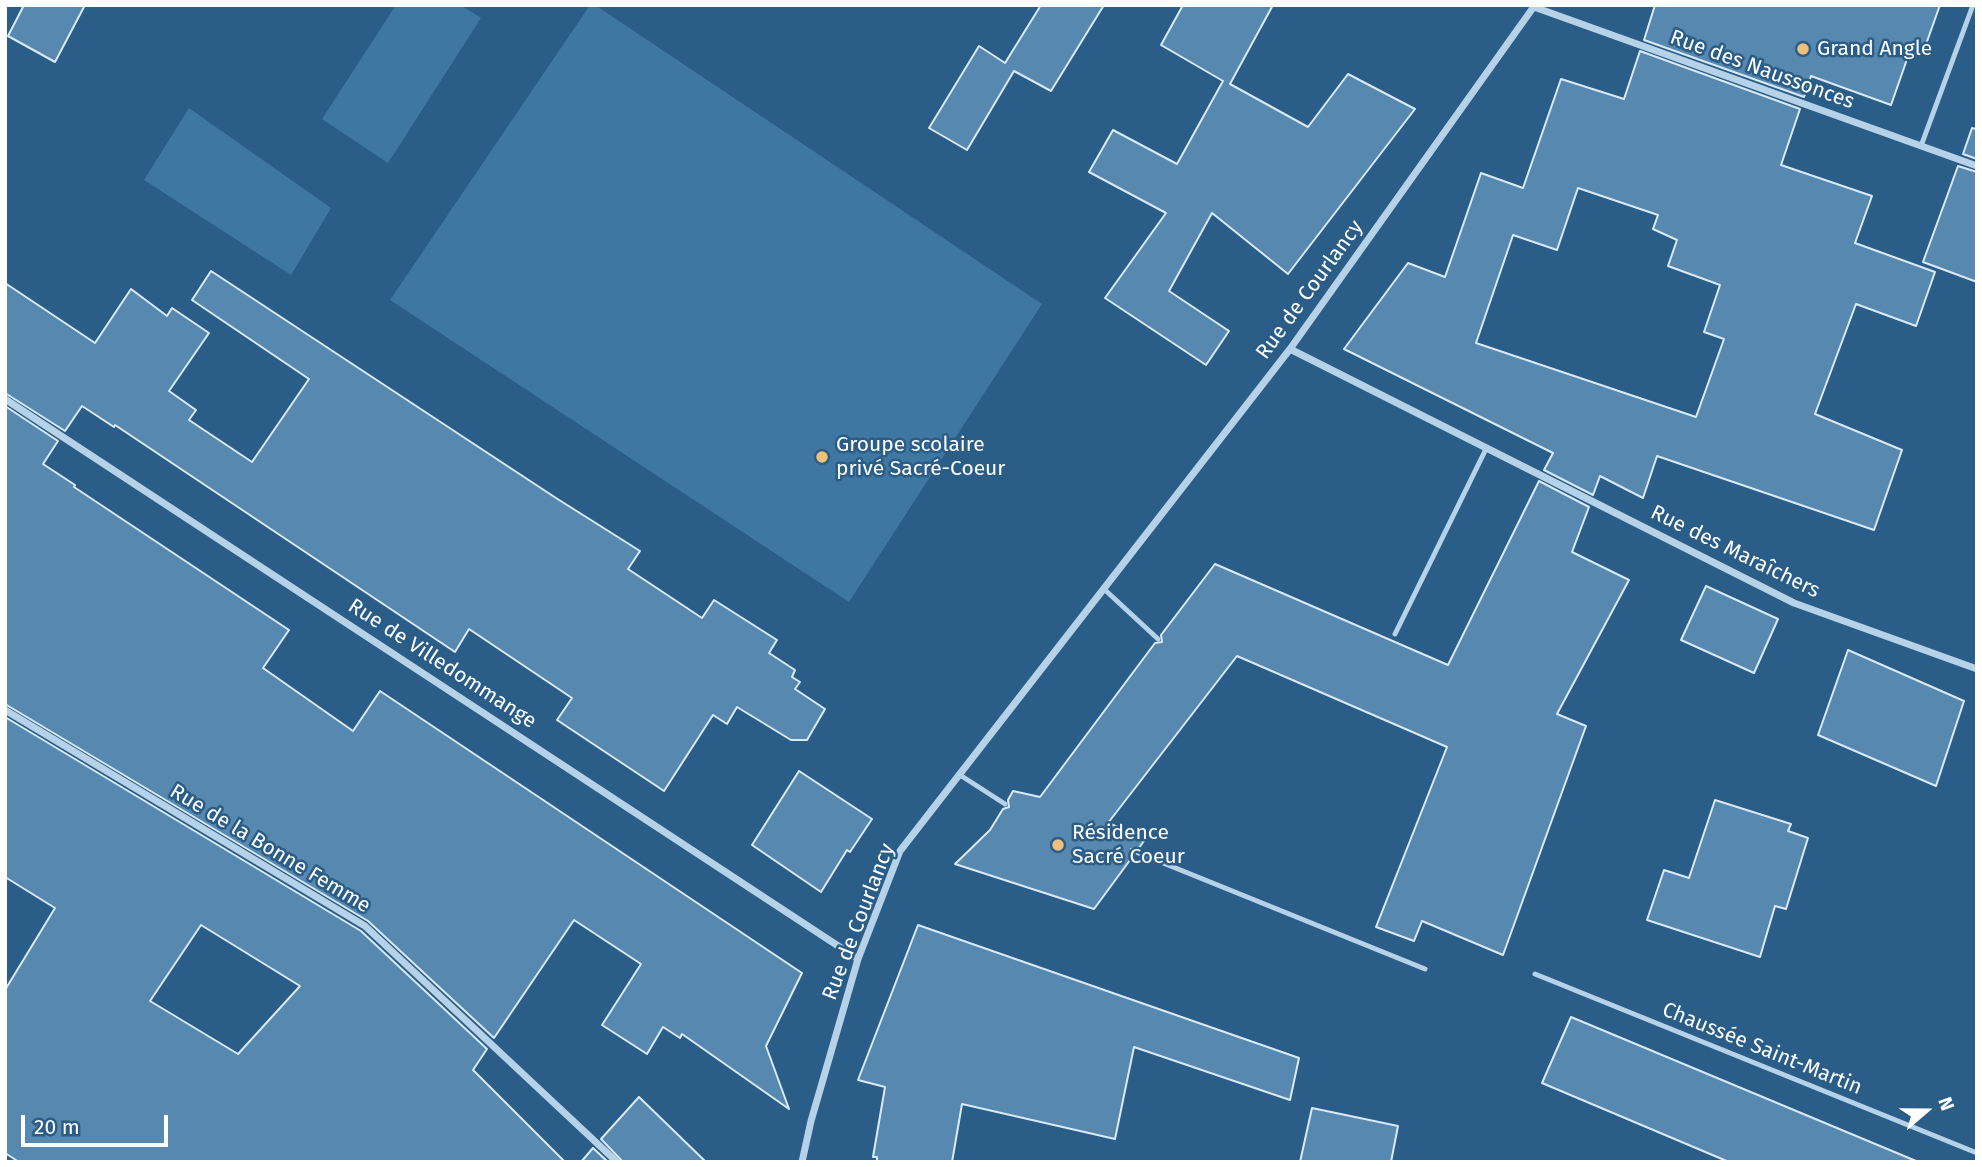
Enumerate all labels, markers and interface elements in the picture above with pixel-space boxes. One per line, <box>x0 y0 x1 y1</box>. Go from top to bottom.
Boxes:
street label: Rue des Naussonces <box>1666 25 1858 115</box>
place label: Grand Angle <box>1817 36 1932 62</box>
marker: Grand Angle <box>1795 41 1811 57</box>
street label: Rue de Courlancy <box>1251 216 1369 364</box>
place label: Groupe scolaire privé Sacré-Coeur <box>836 432 1005 482</box>
marker: Groupe scolaire privé Sacré-Coeur <box>814 449 830 465</box>
street label: Rue des Maraîchers <box>1646 500 1824 604</box>
street label: Rue de Villedommange <box>343 594 541 734</box>
street label: Rue de la Bonne Femme <box>165 779 375 919</box>
place label: Résidence Sacré Coeur <box>1072 820 1185 870</box>
marker: Résidence Sacré Coeur <box>1050 837 1066 853</box>
street label: Rue de Courlancy <box>818 840 900 1004</box>
street label: Chaussée Saint-Martin <box>1658 997 1866 1101</box>
north arrow <box>1891 1076 1961 1146</box>
text: N <box>1933 1094 1959 1113</box>
scale bar <box>24 1100 172 1144</box>
text: 20 m <box>34 1114 80 1140</box>

